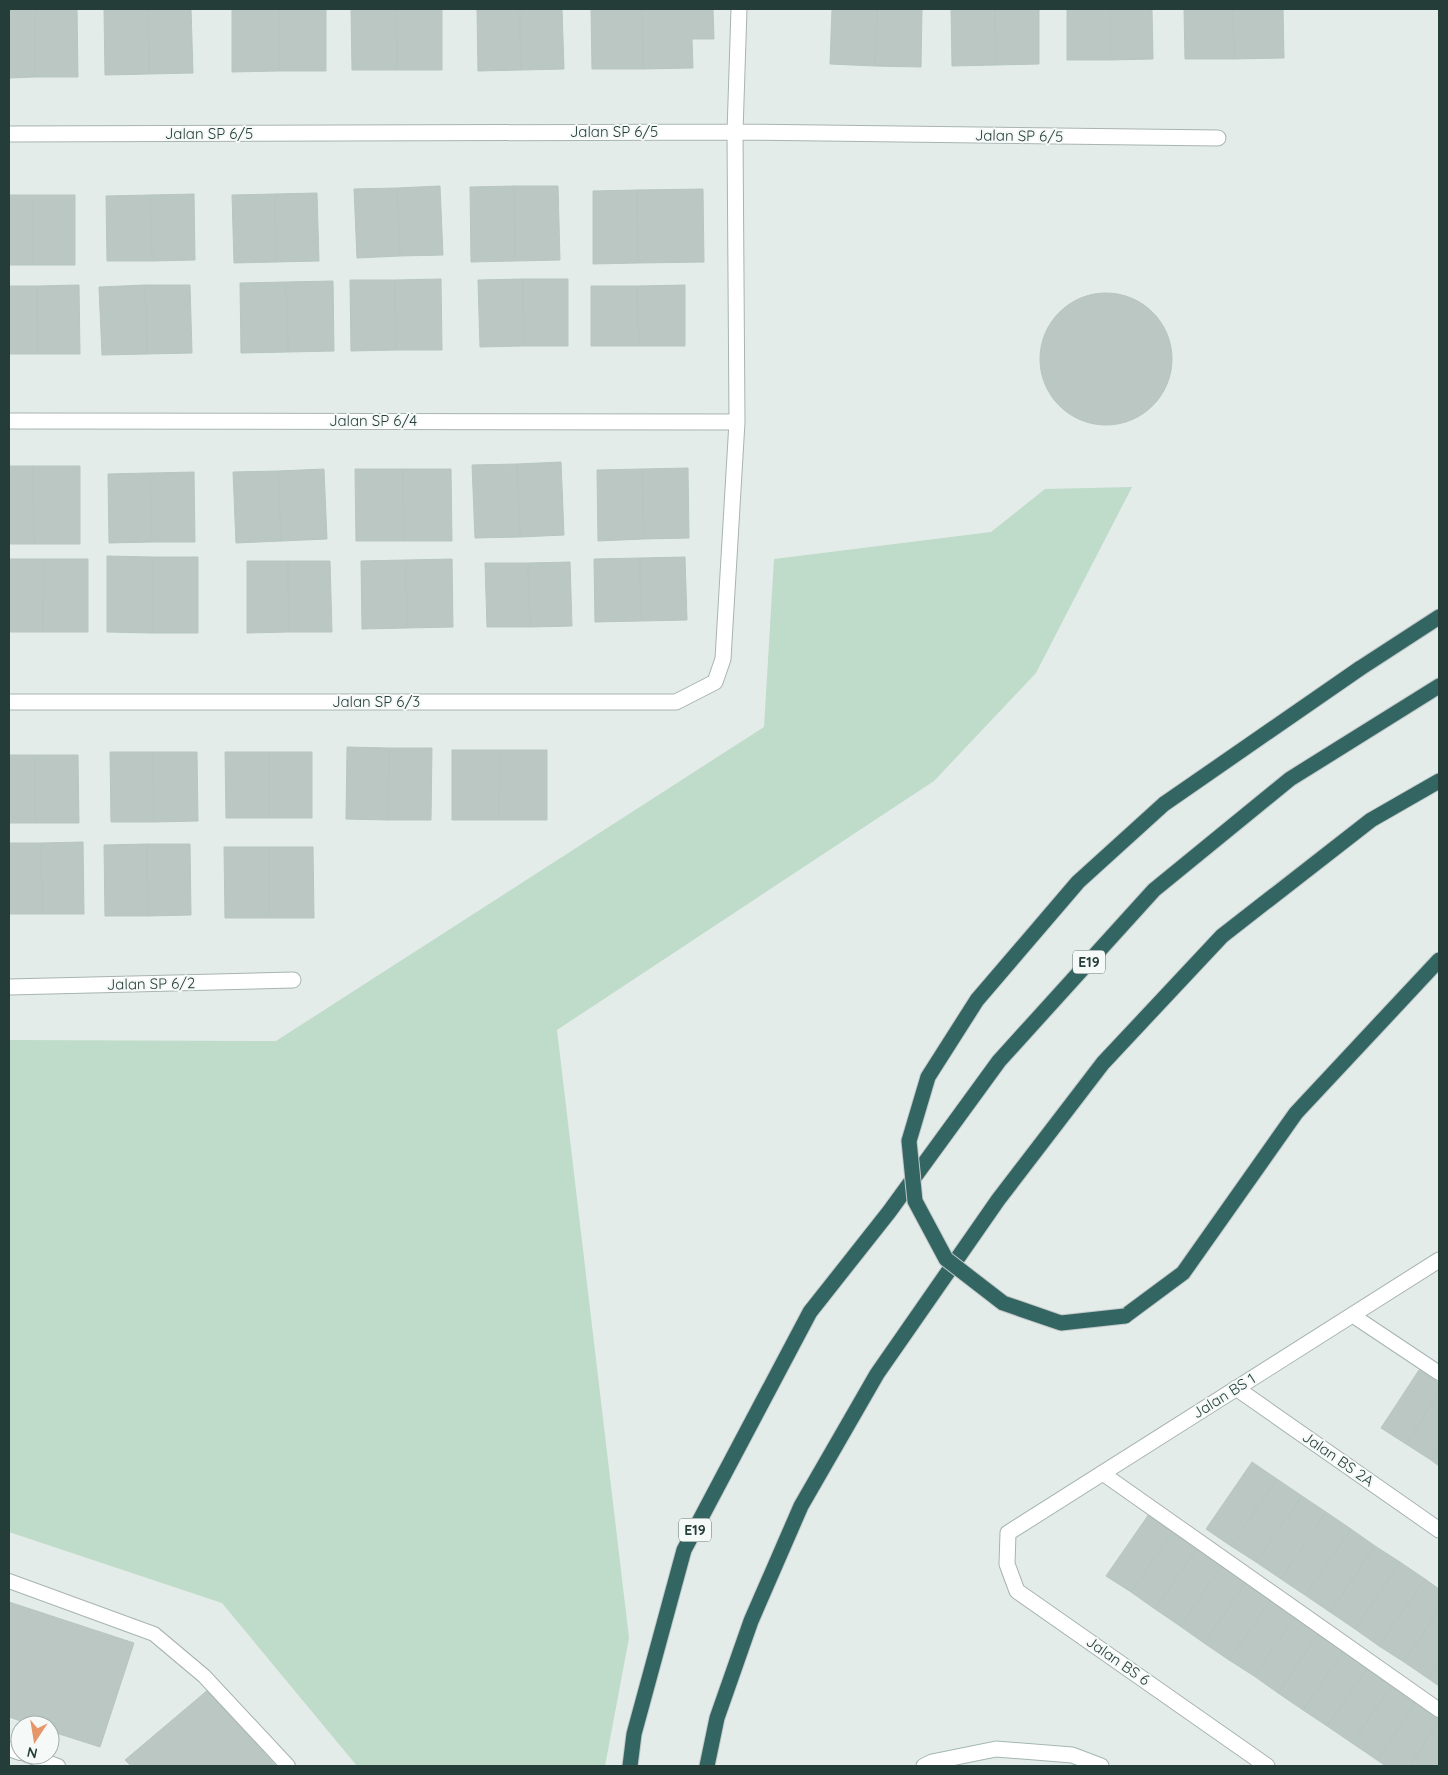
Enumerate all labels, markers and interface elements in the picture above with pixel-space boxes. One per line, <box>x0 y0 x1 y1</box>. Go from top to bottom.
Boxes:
street label: Jalan SP 6/5 <box>570 122 658 141</box>
street label: Jalan SP 6/5 <box>165 124 253 143</box>
street label: Jalan SP 6/5 <box>975 125 1063 146</box>
street label: Jalan SP 6/4 <box>329 411 417 430</box>
street label: Jalan SP 6/3 <box>332 692 420 711</box>
road number: E19 <box>1073 950 1105 974</box>
street label: Jalan SP 6/2 <box>107 973 195 994</box>
street label: Jalan BS 1 <box>1189 1369 1259 1422</box>
street label: Jalan BS 2A <box>1299 1427 1378 1490</box>
road number: E19 <box>679 1518 711 1542</box>
street label: Jalan BS 6 <box>1083 1632 1154 1689</box>
north arrow <box>10 1715 60 1765</box>
text: N <box>25 1743 39 1763</box>

